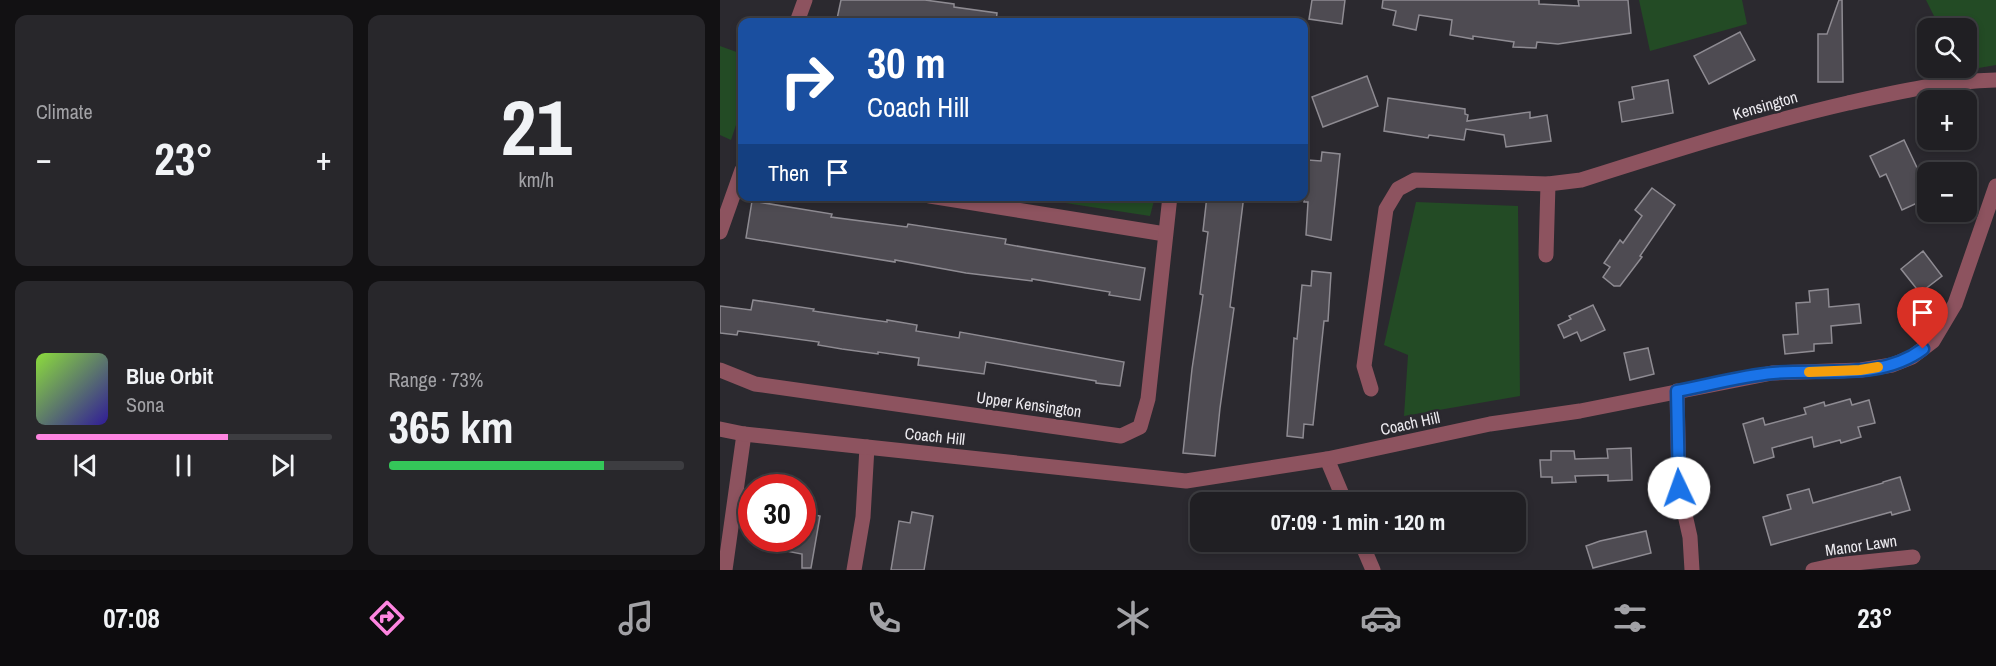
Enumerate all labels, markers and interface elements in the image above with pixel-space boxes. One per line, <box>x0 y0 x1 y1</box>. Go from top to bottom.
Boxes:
map controls <box>1917 18 1977 222</box>
button: search <box>1917 18 1977 78</box>
text: 30 m <box>867 35 946 91</box>
icon: right <box>768 42 846 120</box>
text: 21 <box>501 74 572 179</box>
street label: Kensington <box>1730 85 1800 125</box>
text: Coach Hill <box>867 89 969 125</box>
button: + <box>1917 90 1977 150</box>
text: Climate <box>36 98 93 125</box>
text: 23° <box>154 128 213 189</box>
text: − <box>36 136 52 180</box>
text: + <box>316 136 331 180</box>
icon: arrive <box>821 156 854 189</box>
text: Then <box>768 158 809 188</box>
button: − <box>1917 162 1977 222</box>
text: km/h <box>518 166 554 193</box>
pin <box>1897 287 1948 349</box>
icon: arrive <box>1906 296 1939 329</box>
text: Blue Orbit <box>126 361 213 391</box>
text: Range · 73% <box>389 366 483 393</box>
street label: Upper Kensington <box>975 386 1083 422</box>
text: Sona <box>126 391 164 418</box>
text: 365 km <box>389 396 514 457</box>
street label: Coach Hill <box>1378 406 1442 440</box>
street label: Coach Hill <box>904 422 966 450</box>
icon: previous <box>69 449 102 482</box>
icon: pause <box>167 449 200 482</box>
icon: next <box>266 449 299 482</box>
position arrow <box>1647 456 1711 520</box>
speed limit sign: 30 <box>738 474 816 552</box>
text: 07:09 · 1 min · 120 m <box>1271 507 1445 537</box>
street label: Manor Lawn <box>1824 529 1898 561</box>
icon: directions <box>366 597 408 639</box>
icon: music <box>615 597 657 639</box>
icon: phone <box>863 597 905 639</box>
icon: climate <box>1112 597 1154 639</box>
icon: car <box>1360 597 1402 639</box>
icon: filters <box>1609 597 1651 639</box>
text: 07:08 <box>103 600 160 636</box>
text: 23° <box>1857 600 1893 636</box>

